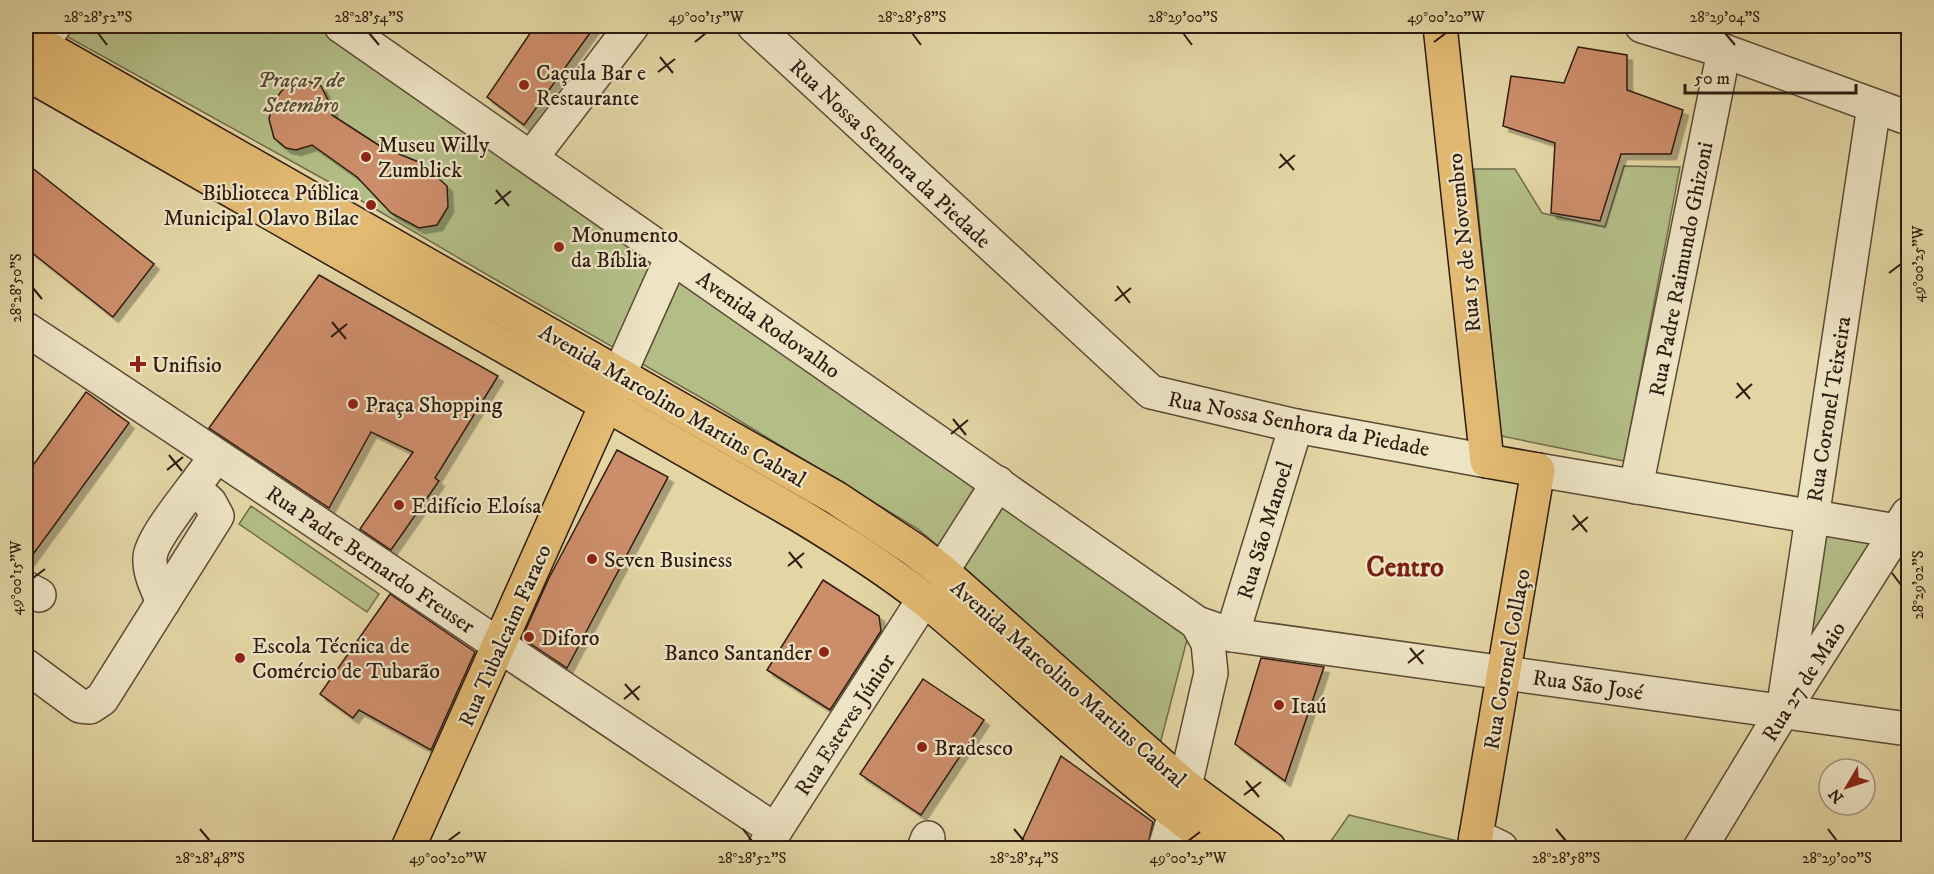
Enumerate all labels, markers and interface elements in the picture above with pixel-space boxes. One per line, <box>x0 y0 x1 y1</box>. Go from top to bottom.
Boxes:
text: 28°28'52"S <box>64 8 132 27</box>
text: 28°28'54"S <box>335 8 404 27</box>
text: 49°00'15"W <box>669 8 744 27</box>
text: 28°28'58"S <box>878 8 946 27</box>
text: 28°29'00"S <box>1148 8 1218 27</box>
text: 49°00'20"W <box>1407 8 1485 27</box>
text: 28°29'04"S <box>1690 8 1760 27</box>
street label: Rua Nossa Senhora da Piedade <box>784 54 996 255</box>
scale bar <box>1685 57 1856 95</box>
place label: Caçula Bar e Restaurante <box>536 60 646 112</box>
park label: Praça 7 de Setembro <box>258 67 345 119</box>
text: 50 m <box>1694 68 1730 90</box>
marker: Caçula Bar e Restaurante <box>517 78 531 92</box>
place label: Museu Willy Zumblick <box>378 132 490 184</box>
street label: Rua Padre Raimundo Ghizoni <box>1644 140 1719 399</box>
marker: Museu Willy Zumblick <box>359 150 373 164</box>
street label: Rua 15 de Novembro <box>1442 152 1487 334</box>
place label: Biblioteca Pública Municipal Olavo Bilac <box>163 180 360 232</box>
marker: Biblioteca Pública Municipal Olavo Bilac <box>364 198 378 212</box>
place label: Monumento da Bíblia <box>571 222 678 274</box>
text: 49°00'25"W <box>1909 225 1928 302</box>
marker: Monumento da Bíblia <box>552 240 566 254</box>
text: 28°28'50"S <box>7 253 26 323</box>
street label: Avenida Rodovalho <box>691 266 845 385</box>
street label: Rua Coronel Teixeira <box>1801 314 1858 504</box>
street label: Avenida Marcolino Martins Cabral <box>534 319 811 494</box>
place label: Unifisio <box>152 352 222 379</box>
marker: Unifisio <box>129 355 147 373</box>
street label: Rua Nossa Senhora da Piedade <box>1166 386 1432 463</box>
place label: Praça Shopping <box>365 392 503 419</box>
marker: Praça Shopping <box>346 397 360 411</box>
street label: Rua São Manoel <box>1232 458 1299 603</box>
street label: Rua Padre Bernardo Freuser <box>261 480 480 641</box>
place label: Edifício Eloísa <box>411 493 542 520</box>
marker: Edifício Eloísa <box>392 498 406 512</box>
text: 49°00'15"W <box>7 540 26 615</box>
street label: Rua Tubalcaim Faraco <box>453 540 558 731</box>
place label: Seven Business <box>604 547 732 574</box>
district label: Centro <box>1366 550 1444 585</box>
text: 28°29'02"S <box>1909 550 1928 620</box>
marker: Seven Business <box>585 552 599 566</box>
street label: Rua Coronel Collaço <box>1478 567 1537 752</box>
street label: Avenida Marcolino Martins Cabral <box>945 574 1192 794</box>
street label: Rua 27 de Maio <box>1757 617 1852 747</box>
place label: Diforo <box>541 625 599 652</box>
marker: Diforo <box>522 630 536 644</box>
place label: Escola Técnica de Comércio de Tubarão <box>252 633 440 685</box>
place label: Banco Santander <box>664 640 813 667</box>
marker: Banco Santander <box>817 645 831 659</box>
street label: Rua Esteves Júnior <box>789 648 902 801</box>
marker: Escola Técnica de Comércio de Tubarão <box>233 651 247 665</box>
street label: Rua São José <box>1531 664 1645 707</box>
place label: Itaú <box>1291 693 1327 720</box>
marker: Itaú <box>1272 698 1286 712</box>
place label: Bradesco <box>934 735 1013 762</box>
marker: Bradesco <box>915 740 929 754</box>
north arrow <box>1817 757 1877 817</box>
text: N <box>1824 784 1848 807</box>
text: 28°28'48"S <box>175 849 245 868</box>
text: 49°00'20"W <box>409 849 487 868</box>
text: 28°28'52"S <box>718 849 786 868</box>
text: 28°28'54"S <box>990 849 1059 868</box>
text: 49°00'25"W <box>1150 849 1227 868</box>
text: 28°28'58"S <box>1532 849 1600 868</box>
text: 28°29'00"S <box>1802 849 1872 868</box>

